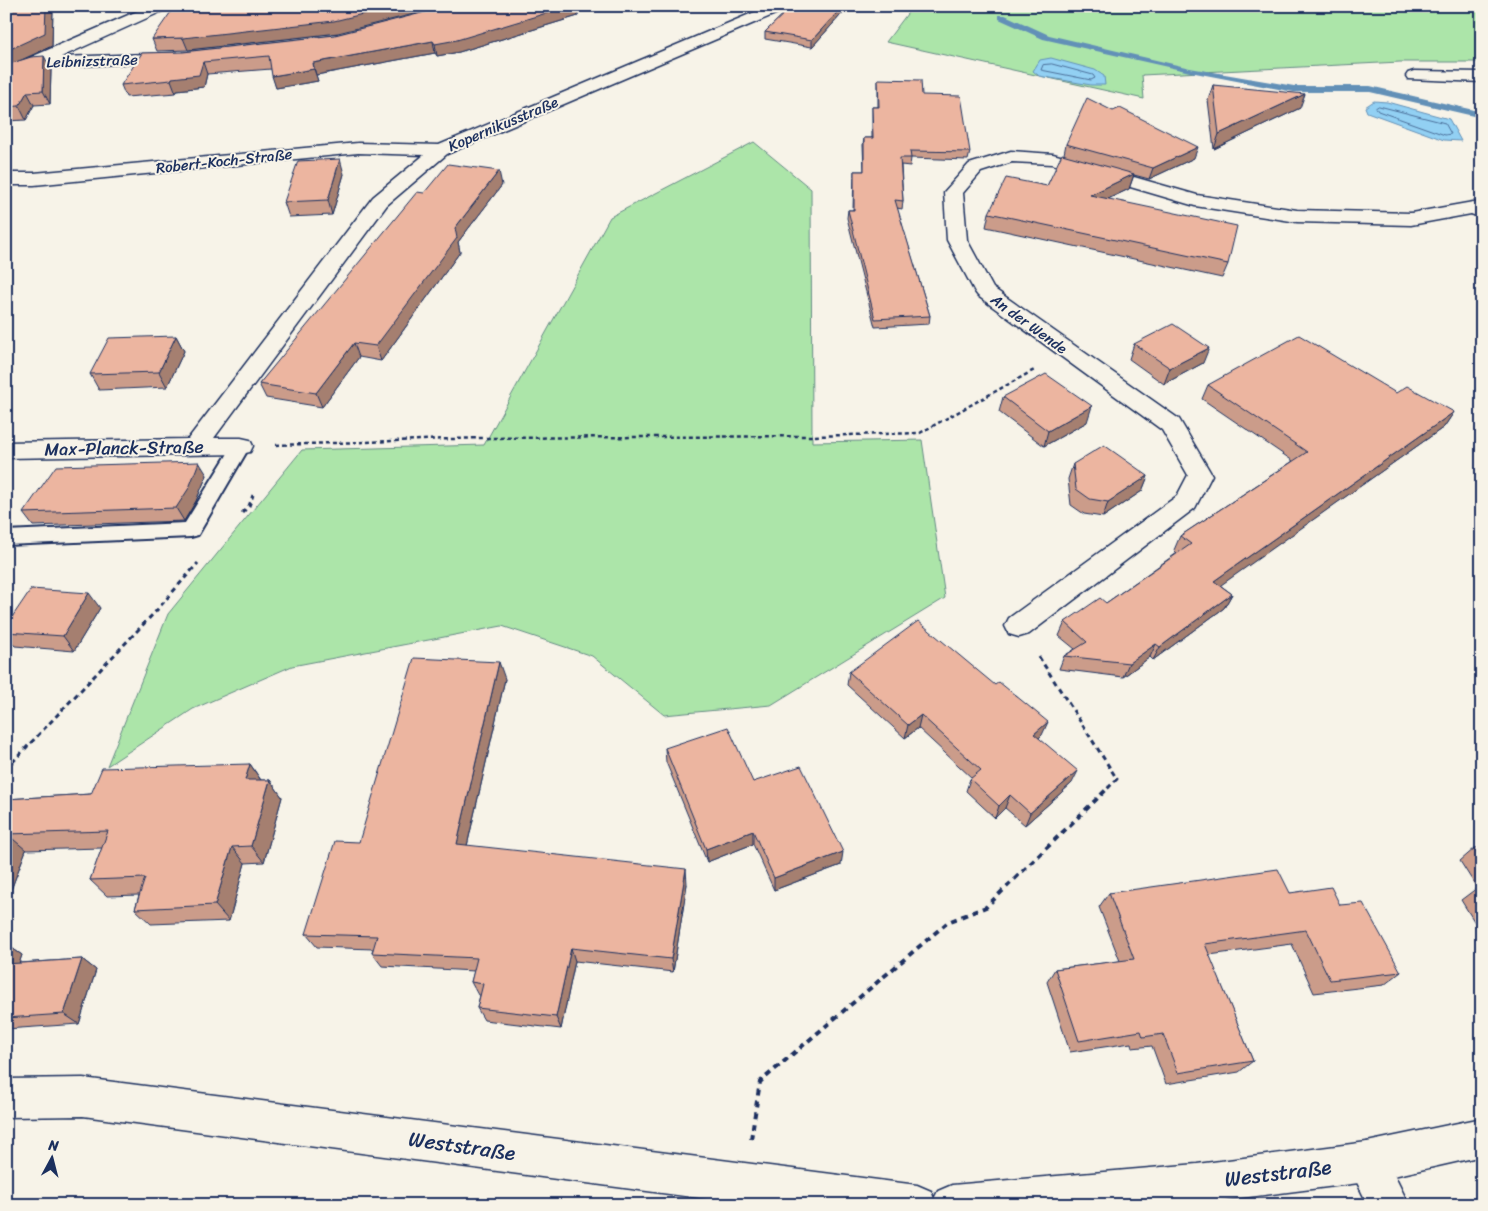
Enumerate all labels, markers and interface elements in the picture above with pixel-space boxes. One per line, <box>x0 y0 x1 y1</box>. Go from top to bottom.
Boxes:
street label: Leibnizstraße <box>46 46 138 76</box>
street label: Kopernikusstraße <box>444 89 562 159</box>
street label: Robert-Koch-Straße <box>155 141 294 181</box>
street label: An der Wende <box>984 286 1073 361</box>
street label: Max-Planck-Straße <box>44 431 204 465</box>
street label: Weststraße <box>406 1120 518 1172</box>
text: N <box>46 1132 60 1159</box>
north arrow <box>28 1134 78 1184</box>
street label: Weststraße <box>1222 1148 1334 1198</box>

